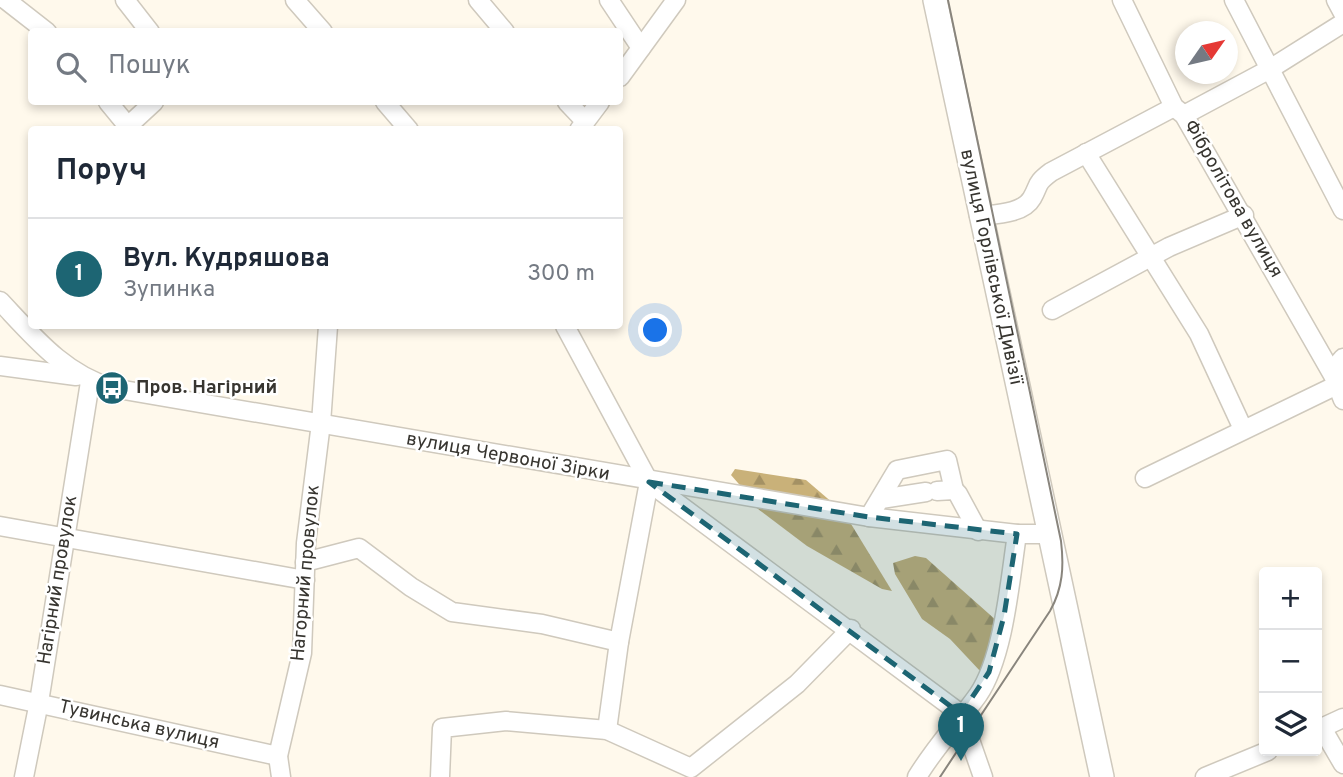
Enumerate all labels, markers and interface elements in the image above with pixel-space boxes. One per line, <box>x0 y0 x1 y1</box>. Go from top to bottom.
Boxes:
north arrow <box>1175 21 1238 84</box>
search box <box>28 28 623 105</box>
icon: search <box>52 48 90 86</box>
text: Пошук <box>108 50 191 83</box>
street label: Фібролітова вулиця <box>1178 116 1288 282</box>
street label: вулиця Горлівської Дивізії <box>954 147 1028 388</box>
text: Поруч <box>56 153 147 190</box>
text: Вул. Кудряшова <box>123 243 330 276</box>
text: 1 <box>74 260 84 289</box>
text: 300 m <box>527 260 595 289</box>
text: Зупинка <box>123 276 215 305</box>
your location <box>638 313 672 347</box>
bus stop icon: Пров. Нагірний <box>93 369 131 407</box>
place label: Пров. Нагірний <box>136 376 277 400</box>
street label: вулиця Червоної Зірки <box>404 427 612 487</box>
street label: Нагорний провулок <box>286 484 326 662</box>
street label: Нагірний провулок <box>33 493 83 666</box>
map controls <box>1259 567 1322 756</box>
button: + <box>1259 567 1322 630</box>
button: − <box>1259 630 1322 693</box>
button: layers <box>1259 693 1322 756</box>
street label: Тувинська вулиця <box>56 695 222 755</box>
pin: 1 <box>938 703 984 761</box>

